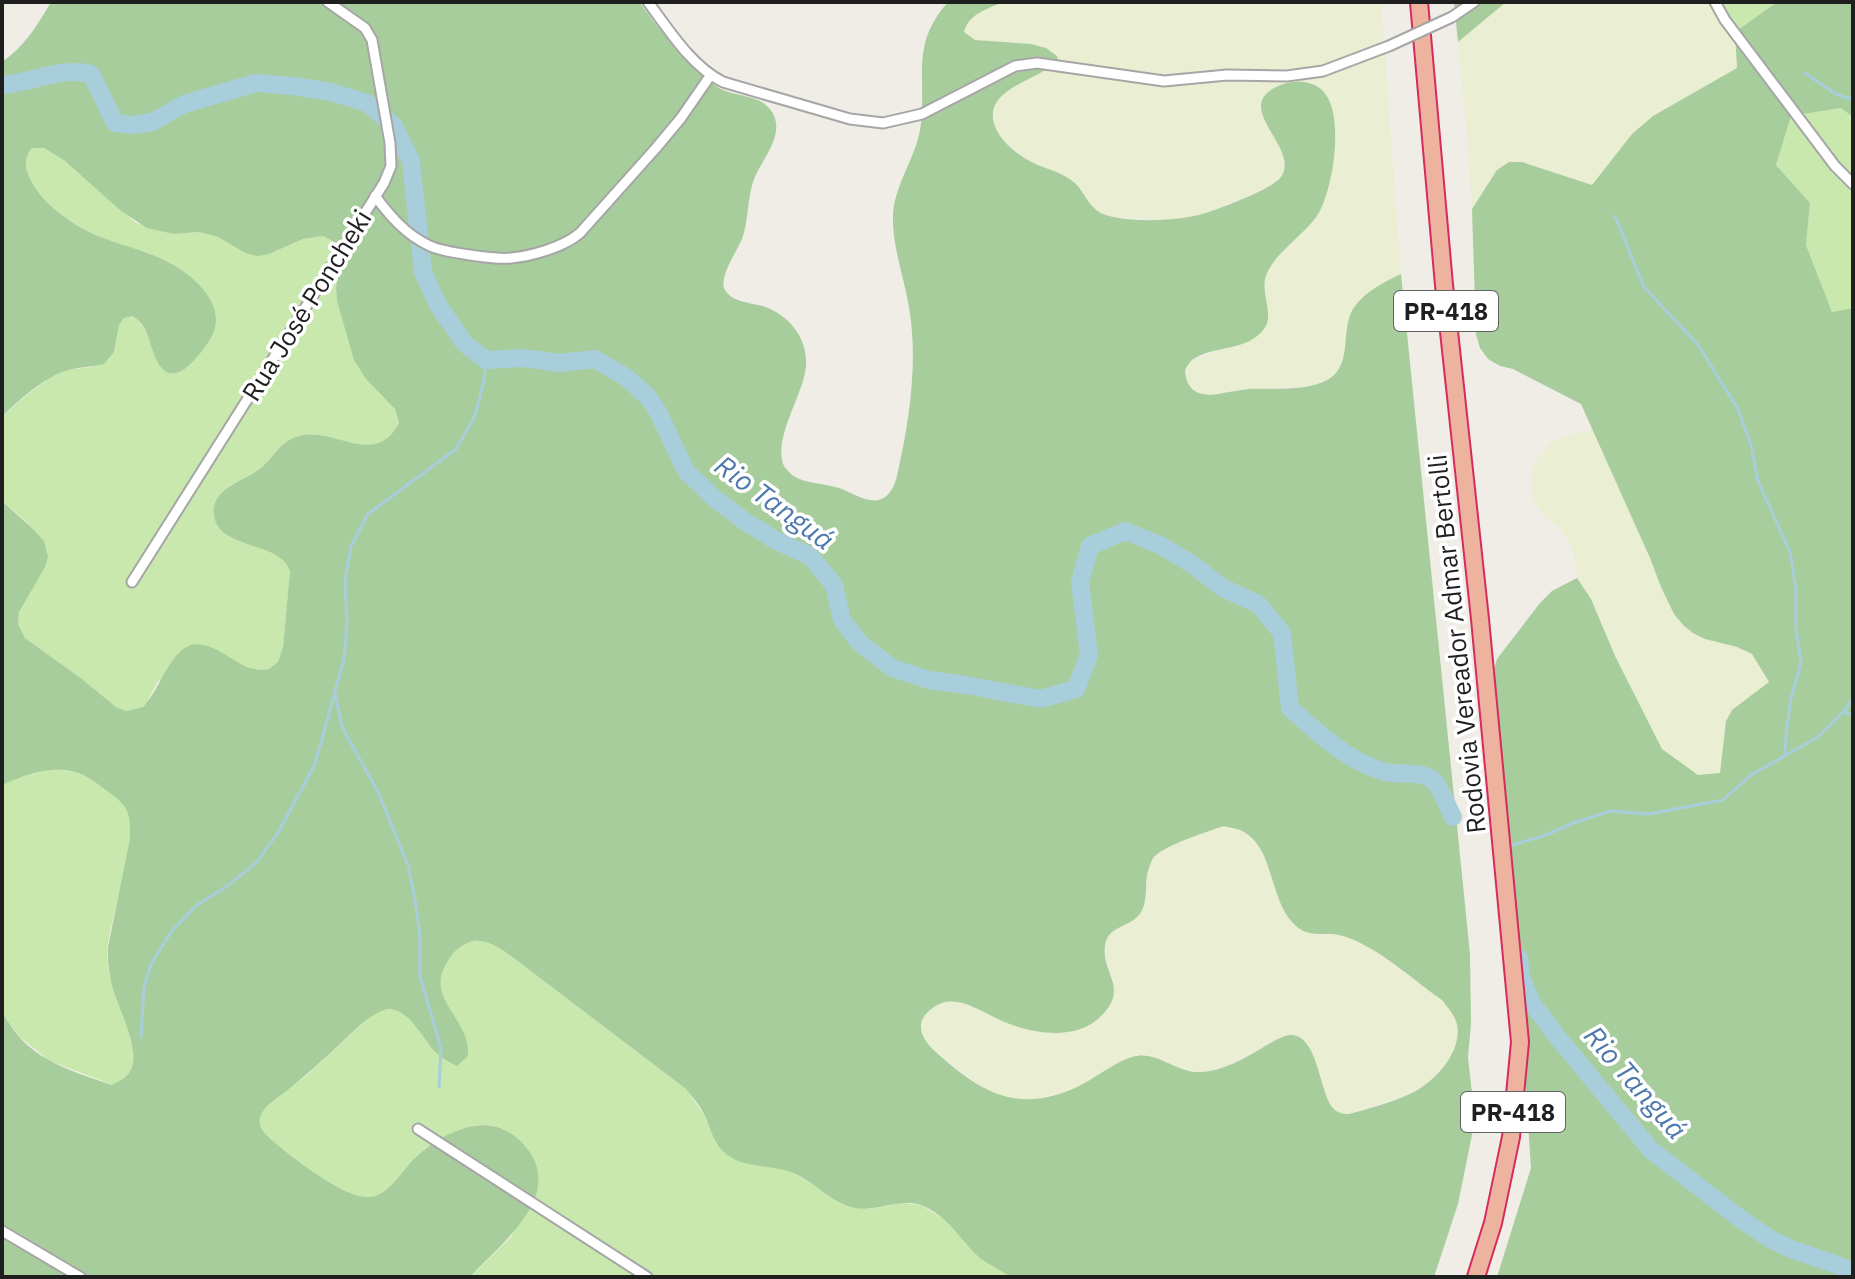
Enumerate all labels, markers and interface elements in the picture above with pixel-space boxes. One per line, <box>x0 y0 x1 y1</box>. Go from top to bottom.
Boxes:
street label: Rua José Poncheki <box>233 203 379 407</box>
road number: PR-418 <box>1394 291 1498 331</box>
water label: Rio Tanguá <box>708 446 842 558</box>
street label: Rodovia Vereador Admar Bertolli <box>1419 453 1493 835</box>
water label: Rio Tanguá <box>1576 1017 1696 1147</box>
road number: PR-418 <box>1461 1092 1565 1132</box>

